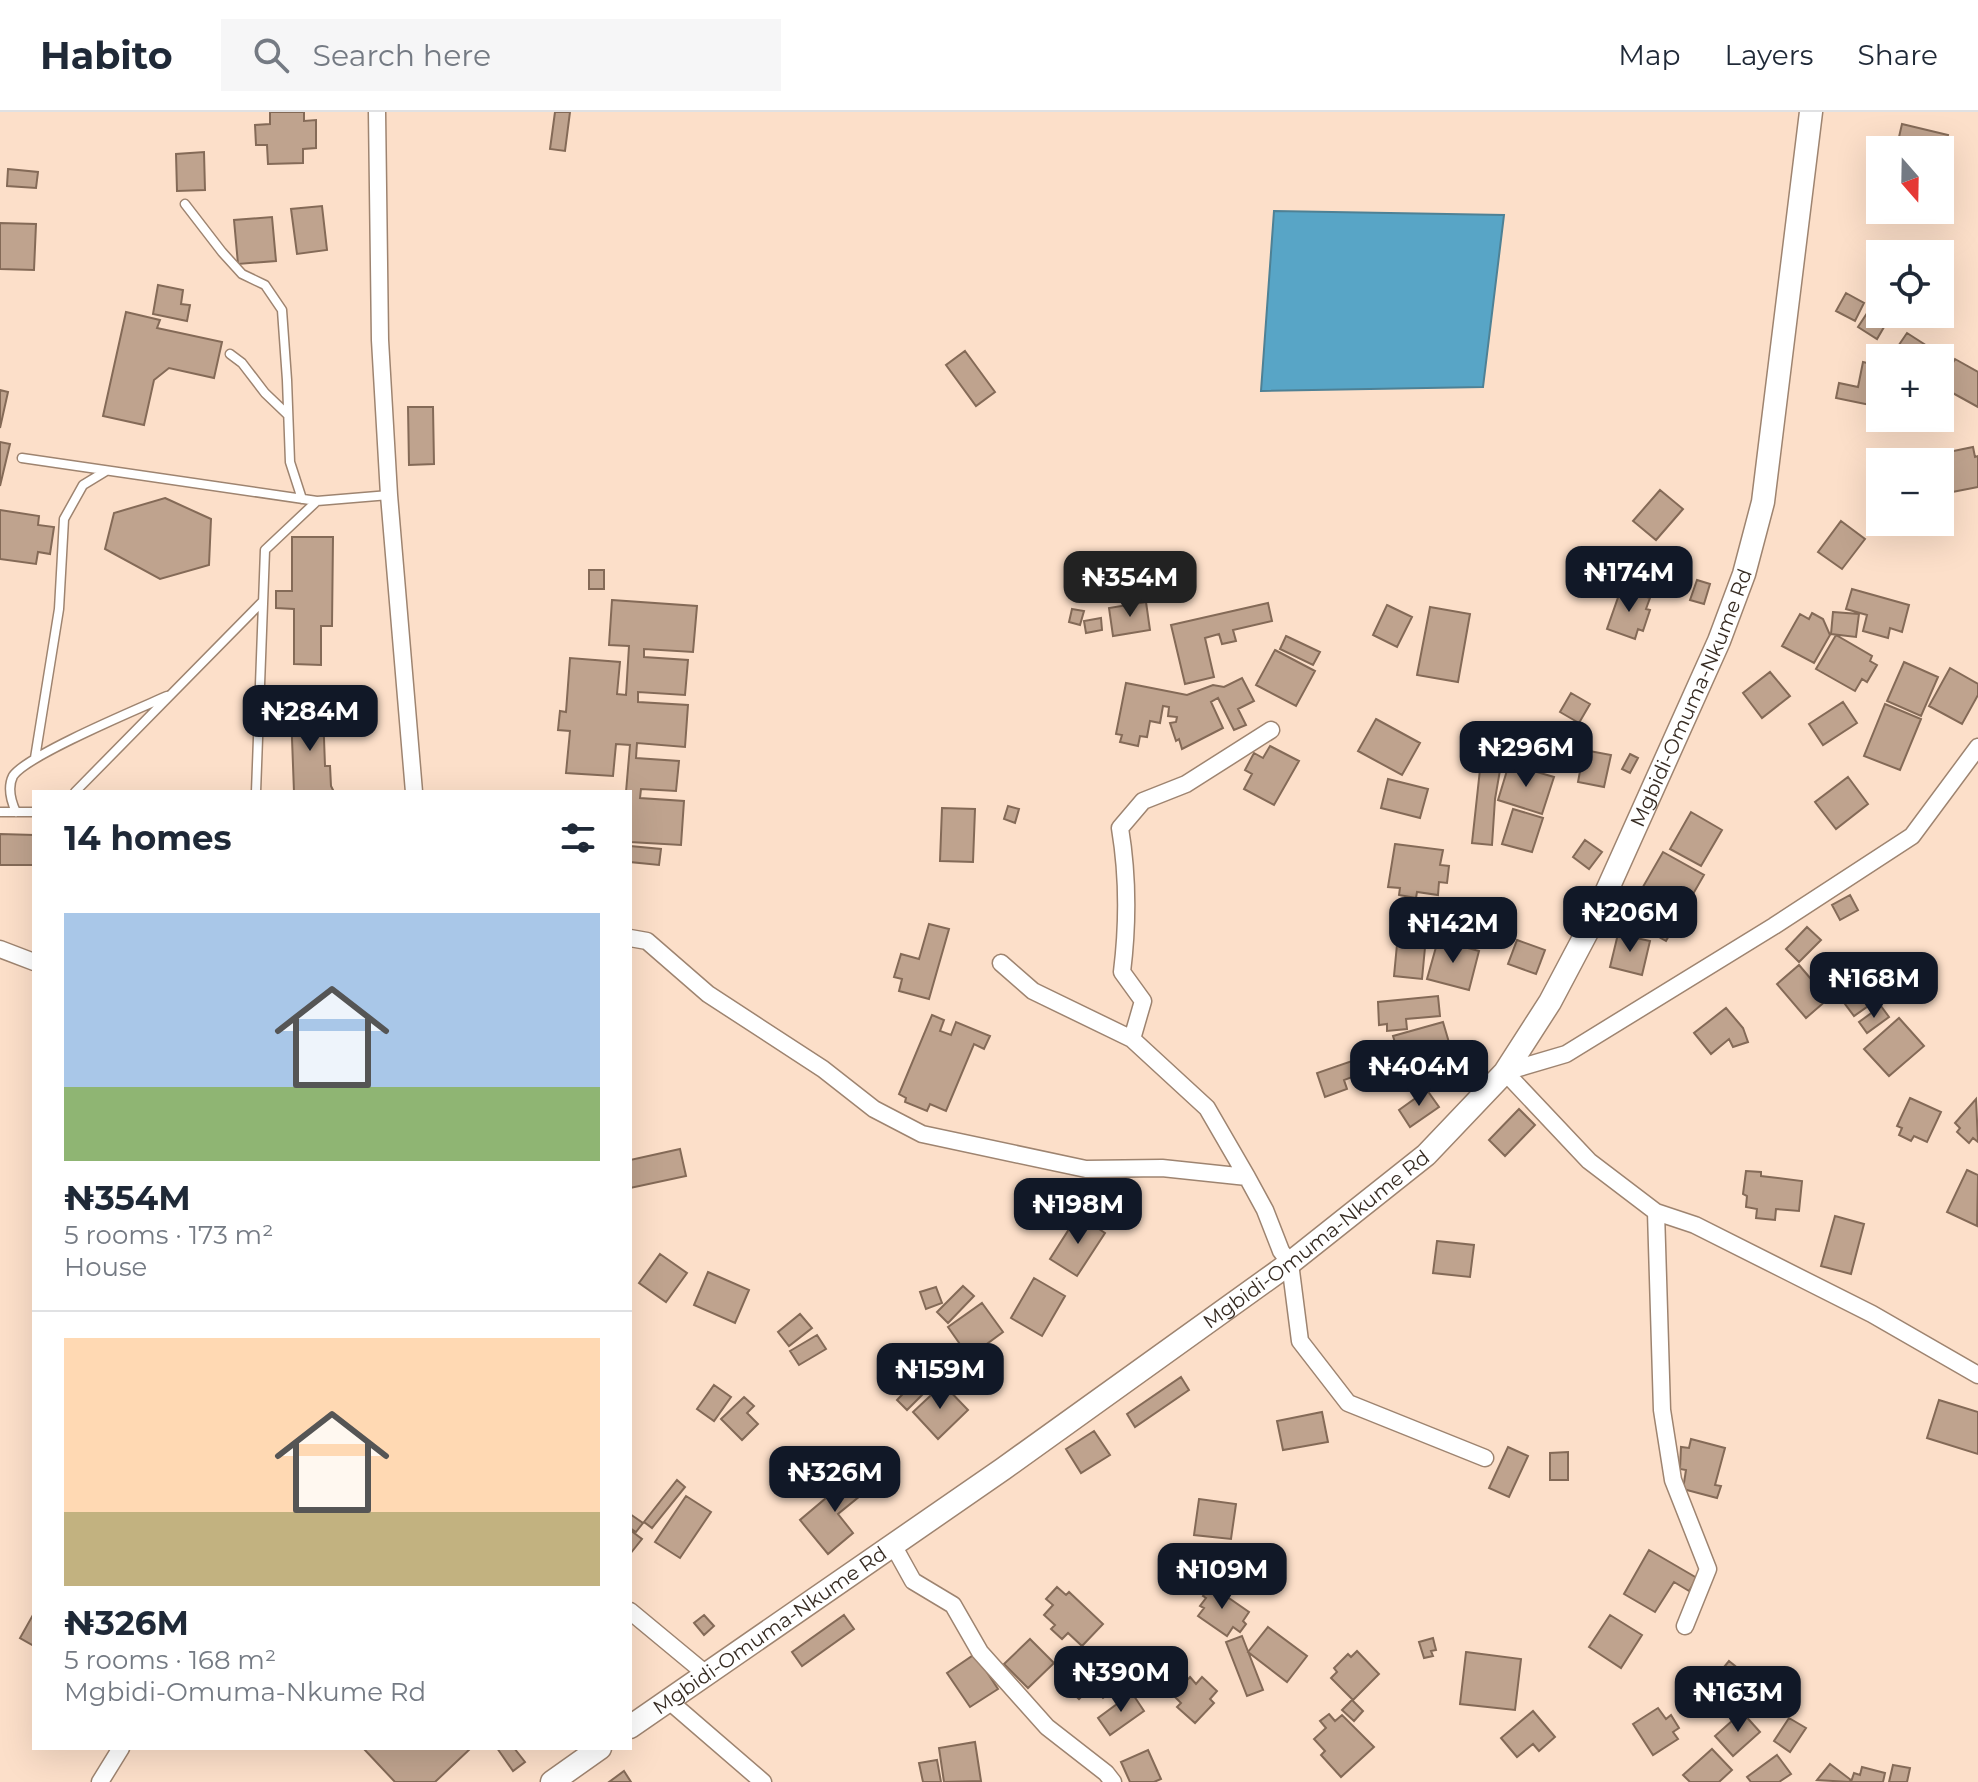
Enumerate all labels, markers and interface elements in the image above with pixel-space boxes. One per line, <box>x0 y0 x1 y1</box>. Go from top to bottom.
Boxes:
search box <box>221 19 781 91</box>
text: Habito <box>40 32 173 79</box>
icon: search <box>249 33 293 77</box>
text: Search here <box>313 37 491 74</box>
text: Map <box>1618 38 1681 72</box>
text: Layers <box>1725 38 1814 72</box>
text: Share <box>1858 38 1938 72</box>
north arrow <box>1866 136 1954 224</box>
map controls <box>1866 136 1954 536</box>
button: locate <box>1866 240 1954 328</box>
button: + <box>1866 344 1954 432</box>
button: − <box>1866 448 1954 536</box>
pin: ₦174M <box>1573 546 1685 614</box>
pin: ₦354M <box>1074 551 1186 619</box>
text: ₦174M <box>1584 556 1674 588</box>
text: ₦354M <box>1082 561 1178 593</box>
street label: Mgbidi-Omuma-Nkume Rd <box>1625 565 1757 831</box>
pin: ₦284M <box>254 685 366 753</box>
text: ₦284M <box>261 695 359 727</box>
pin: ₦296M <box>1470 721 1582 789</box>
text: ₦296M <box>1478 731 1574 763</box>
icon: filters <box>556 816 600 860</box>
text: 14 homes <box>64 817 232 859</box>
pin: ₦206M <box>1574 886 1686 954</box>
text: ₦206M <box>1581 896 1679 928</box>
pin: ₦142M <box>1397 897 1509 965</box>
text: ₦142M <box>1407 907 1499 939</box>
pin: ₦168M <box>1818 952 1930 1020</box>
text: ₦168M <box>1828 962 1920 994</box>
icon: home <box>260 965 404 1109</box>
pin: ₦404M <box>1363 1040 1475 1108</box>
text: ₦404M <box>1368 1050 1470 1082</box>
street label: Mgbidi-Omuma-Nkume Rd <box>1198 1145 1434 1334</box>
text: ₦354M <box>64 1177 191 1219</box>
pin: ₦198M <box>1022 1178 1134 1246</box>
text: ₦198M <box>1032 1188 1124 1220</box>
text: 5 rooms · 173 m² <box>64 1219 273 1251</box>
text: House <box>64 1251 147 1283</box>
pin: ₦159M <box>884 1343 996 1411</box>
text: ₦159M <box>895 1353 985 1385</box>
icon: home <box>260 1390 404 1534</box>
pin: ₦326M <box>779 1446 891 1514</box>
text: ₦326M <box>787 1456 883 1488</box>
street label: Mgbidi-Omuma-Nkume Rd <box>648 1541 891 1719</box>
pin: ₦109M <box>1166 1543 1278 1611</box>
text: ₦109M <box>1176 1553 1268 1585</box>
text: ₦326M <box>64 1602 189 1644</box>
text: 5 rooms · 168 m² <box>64 1644 276 1676</box>
pin: ₦390M <box>1065 1646 1177 1714</box>
text: ₦390M <box>1072 1656 1170 1688</box>
pin: ₦163M <box>1682 1666 1794 1734</box>
text: Mgbidi-Omuma-Nkume Rd <box>64 1676 426 1708</box>
text: ₦163M <box>1693 1676 1783 1708</box>

